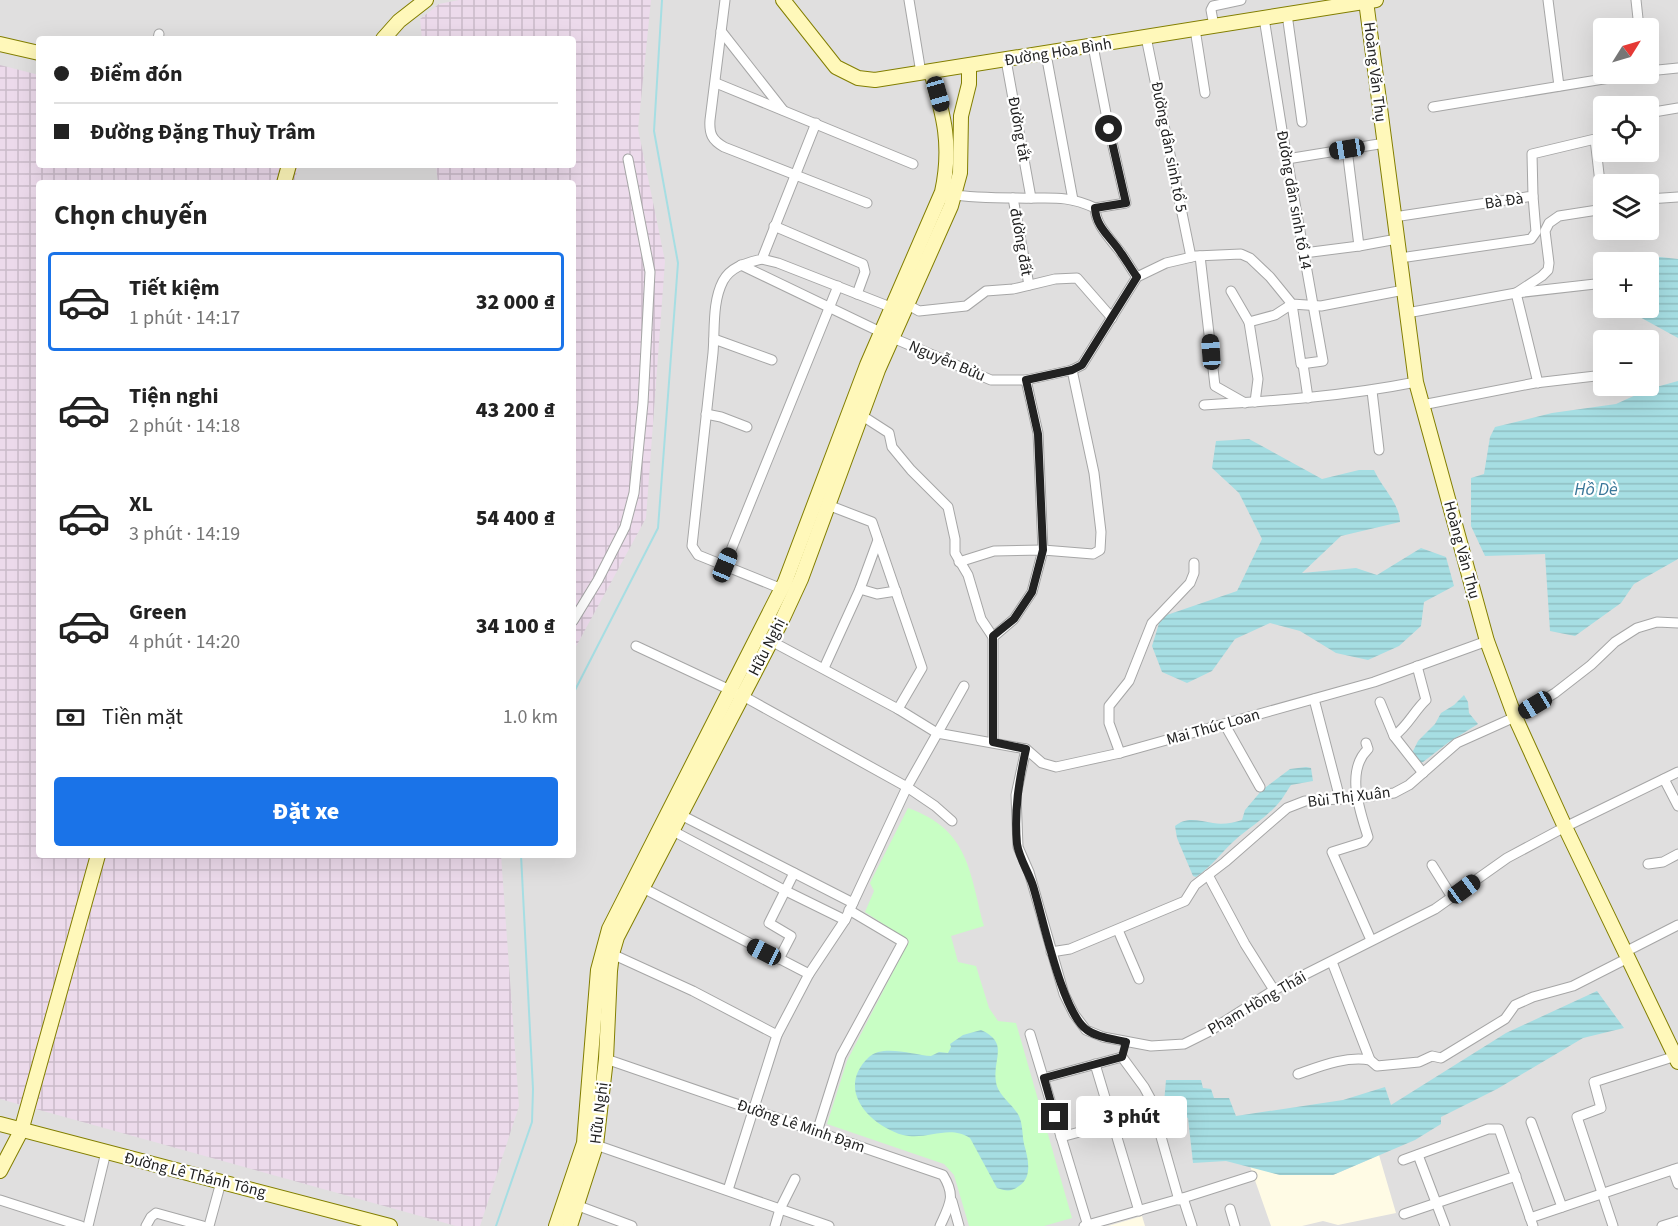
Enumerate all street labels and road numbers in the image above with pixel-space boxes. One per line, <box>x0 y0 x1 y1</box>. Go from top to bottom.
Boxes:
street label: Hoàng Văn Thụ <box>1358 21 1392 123</box>
street label: Đường Hòa Bình <box>1003 33 1113 71</box>
street label: Đường dân sinh tổ 5 <box>1146 80 1192 214</box>
street label: Đường tắt <box>1002 95 1036 164</box>
street label: Đường dân sinh tổ 14 <box>1271 129 1317 271</box>
street label: Bà Đà <box>1483 187 1525 215</box>
street label: đường đất <box>1004 206 1038 278</box>
street label: Nguyễn Bửu <box>905 335 989 387</box>
street label: Hoàng Văn Thụ <box>1438 498 1486 602</box>
street label: Hữu Nghị <box>743 614 791 680</box>
street label: Mai Thúc Loan <box>1164 703 1262 751</box>
street label: Bùi Thị Xuân <box>1306 781 1392 813</box>
street label: Phạm Hồng Thái <box>1204 966 1310 1040</box>
street label: Hữu Nghị <box>584 1081 614 1145</box>
street label: Đường Lê Minh Đạm <box>734 1094 868 1158</box>
street label: Đường Lê Thánh Tông <box>122 1147 268 1203</box>

